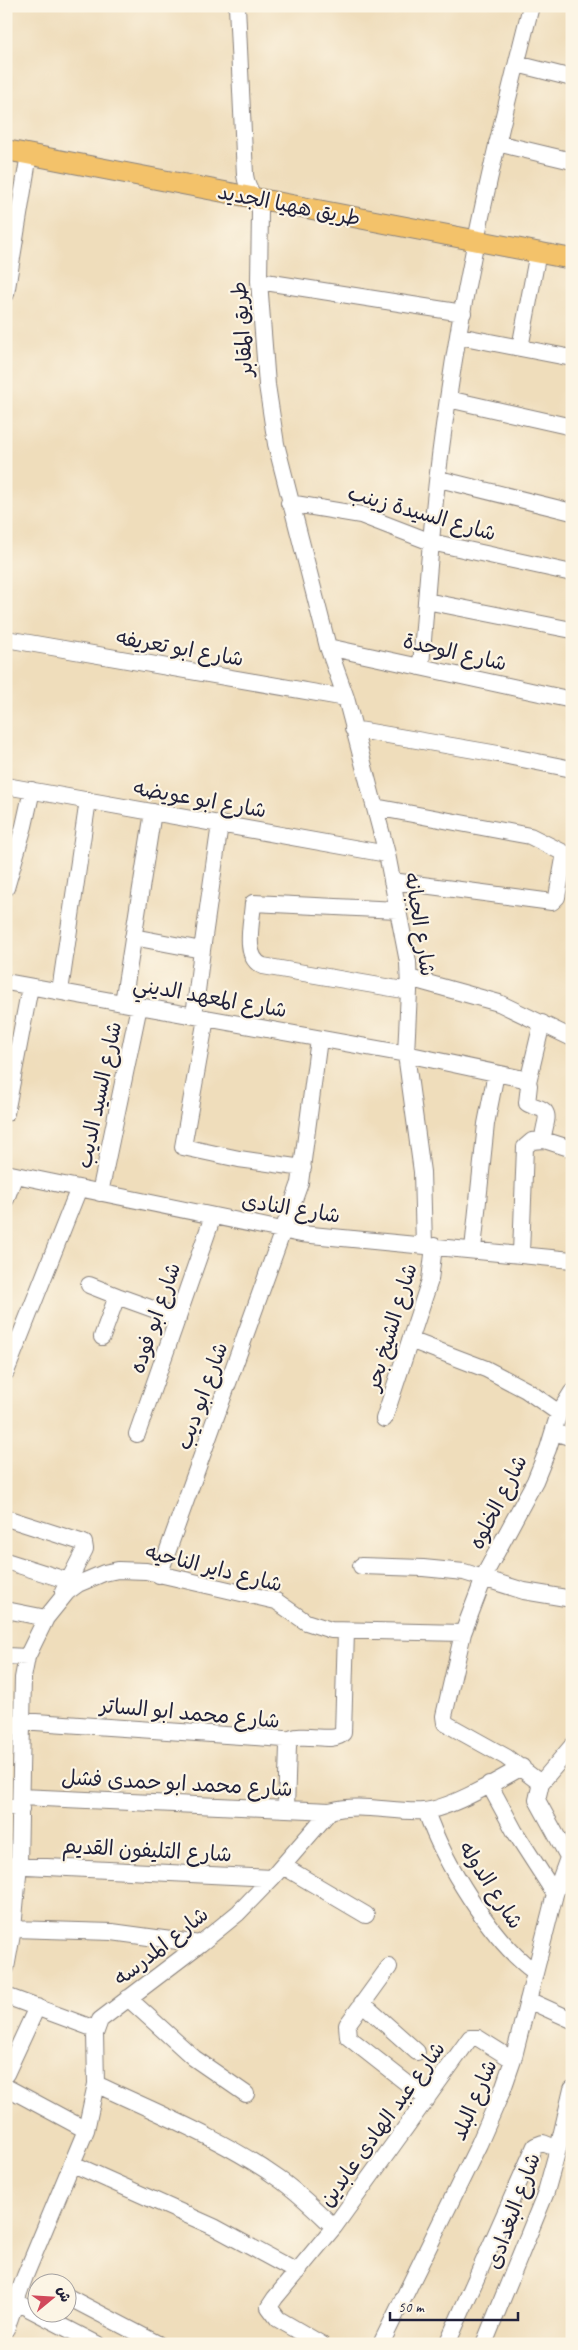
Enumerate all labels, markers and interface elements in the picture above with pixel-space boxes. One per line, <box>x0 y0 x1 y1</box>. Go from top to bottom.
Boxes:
street label: طريق ههيا الجديد <box>215 178 363 232</box>
street label: طريق المقابر <box>226 280 258 380</box>
street label: شارع السيدة زينب <box>344 479 499 549</box>
street label: شارع ابو تعريفه <box>114 624 246 674</box>
street label: شارع الوحدة <box>400 627 509 678</box>
street label: شارع ابو عويضه <box>131 775 268 825</box>
street label: شارع الجبانه <box>397 870 441 978</box>
street label: شارع المعهد الديني <box>130 971 289 1029</box>
street label: شارع السيد الديب <box>71 1019 129 1171</box>
street label: شارع النادى <box>239 1187 342 1231</box>
street label: شارع ابو فوده <box>124 1259 188 1377</box>
street label: شارع الشيخ بحر <box>359 1260 425 1396</box>
street label: شارع ابو ديب <box>171 1339 235 1454</box>
street label: شارع الخلوه <box>463 1451 535 1554</box>
street label: شارع داير الناحيه <box>142 1538 285 1600</box>
street label: شارع محمد ابو الساتر <box>97 1692 281 1736</box>
street label: شارع محمد ابو حمدى فشل <box>61 1764 293 1804</box>
street label: شارع التليفون القديم <box>61 1833 233 1870</box>
street label: شارع الدوله <box>451 1836 529 1935</box>
street label: شارع المدرسه <box>108 1901 215 1993</box>
street label: شارع عبد الهادى عابدين <box>313 2036 452 2213</box>
street label: شارع البلد <box>445 2056 504 2145</box>
street label: شارع البغدادى <box>480 2149 548 2273</box>
north arrow <box>28 2272 78 2322</box>
text: ش <box>53 2284 74 2304</box>
scale bar <box>390 2290 518 2322</box>
text: 50 m <box>398 2298 425 2317</box>

